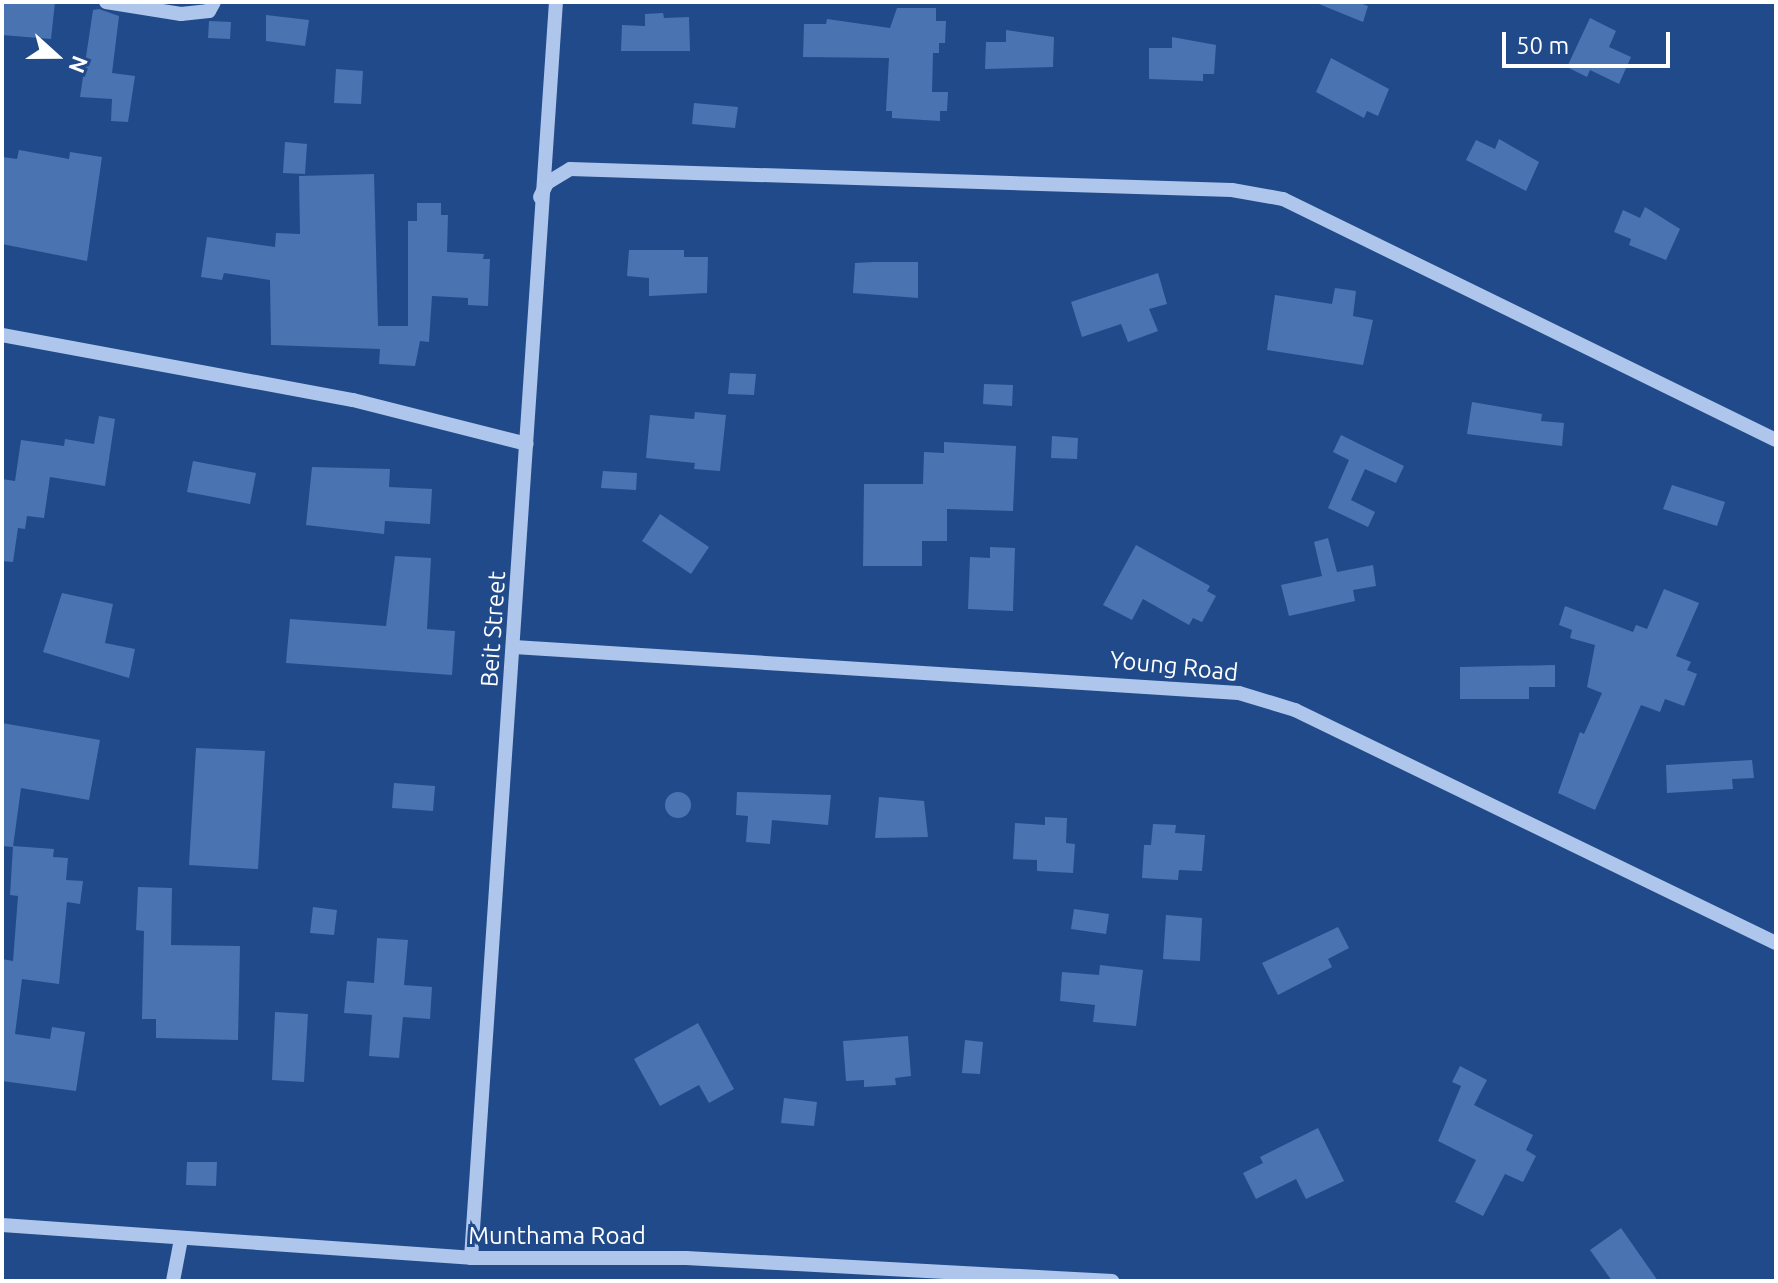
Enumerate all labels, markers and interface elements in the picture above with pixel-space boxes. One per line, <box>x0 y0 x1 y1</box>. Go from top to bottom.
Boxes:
north arrow <box>16 16 96 96</box>
scale bar <box>1506 16 1674 66</box>
text: 50 m <box>1516 32 1569 59</box>
text: N <box>64 53 93 77</box>
street label: Beit Street <box>475 570 511 688</box>
street label: Young Road <box>1108 645 1240 687</box>
street label: Munthama Road <box>468 1222 646 1250</box>

